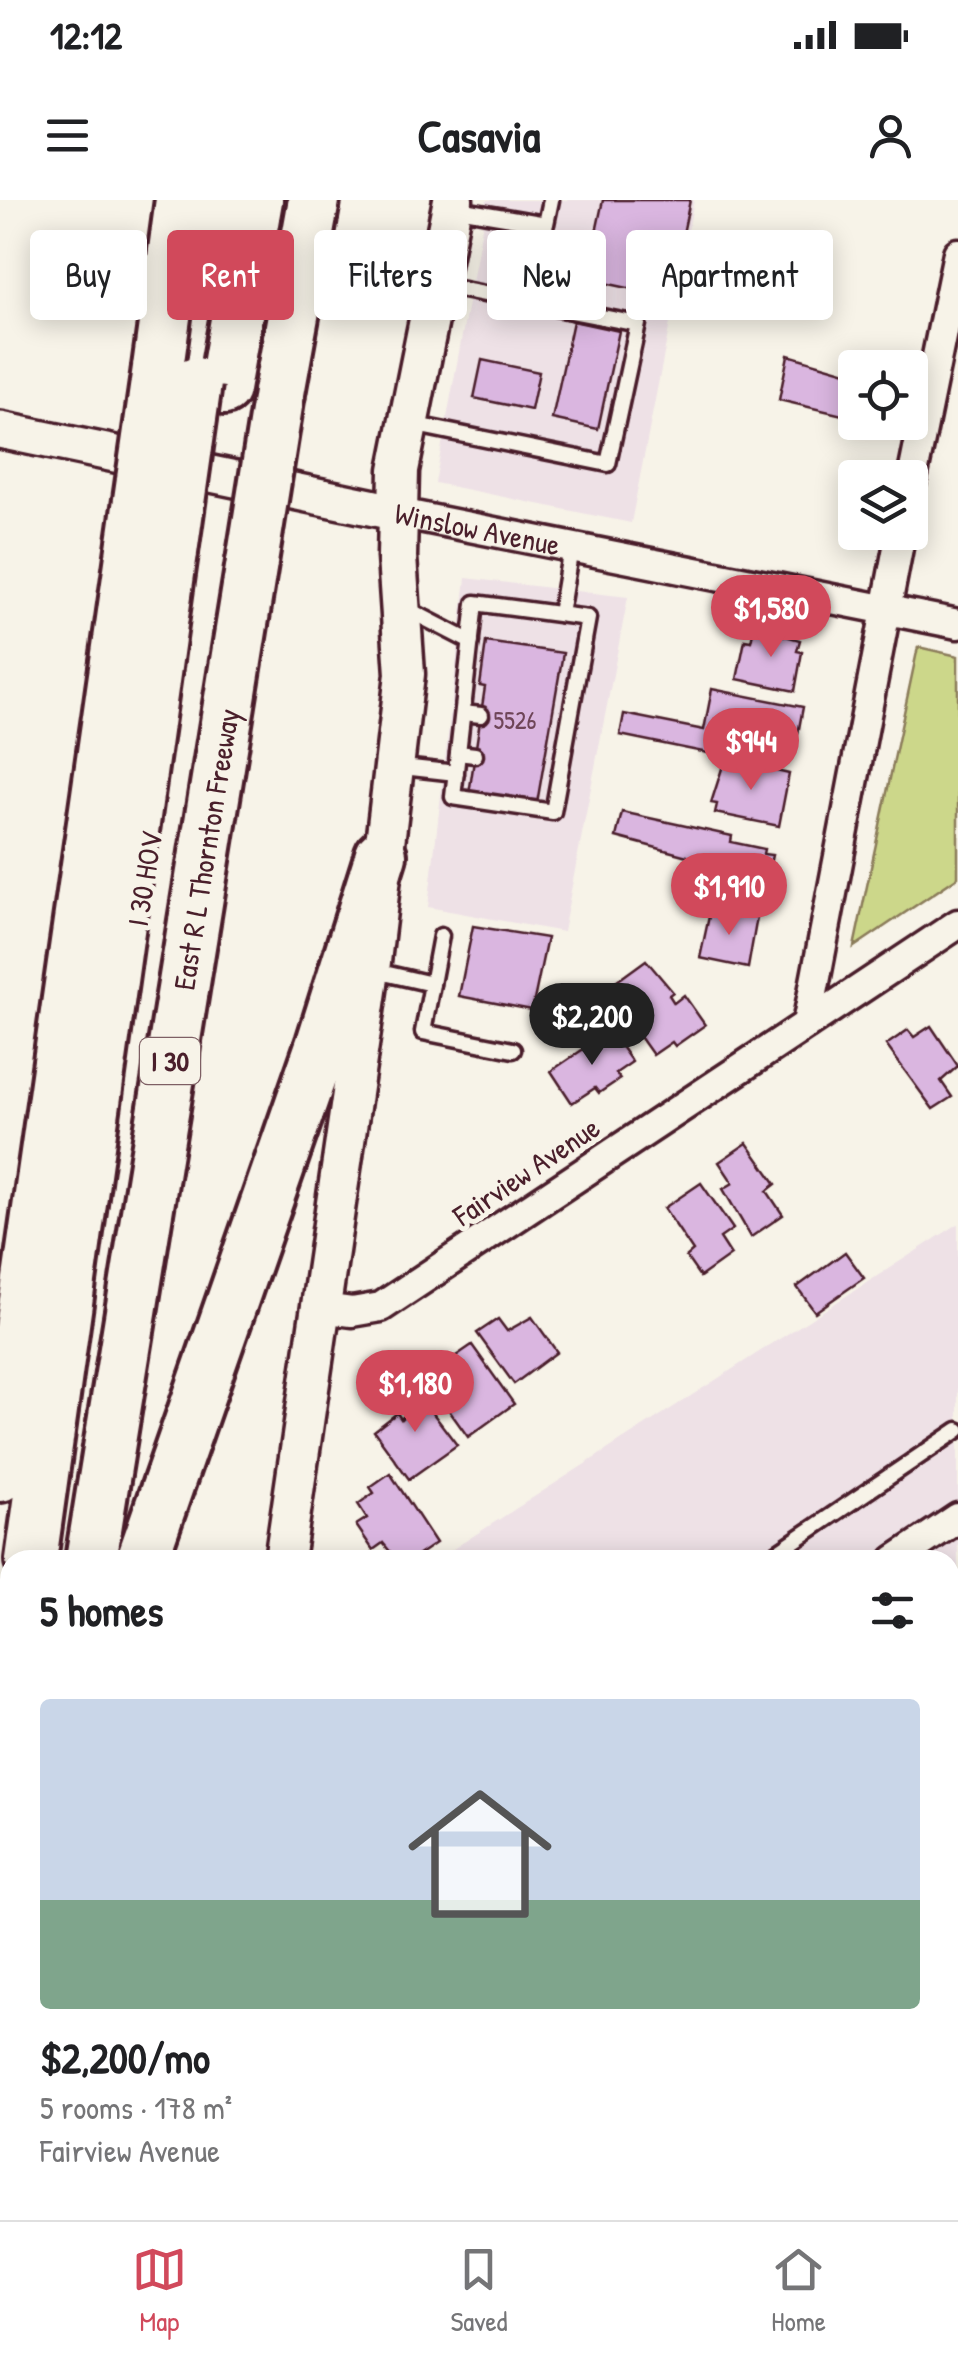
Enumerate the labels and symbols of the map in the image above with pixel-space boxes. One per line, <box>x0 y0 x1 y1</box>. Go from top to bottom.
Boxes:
street label: Winslow Avenue <box>392 493 563 565</box>
pin: $1,580 <box>690 575 852 660</box>
house number: 5526 <box>494 703 536 737</box>
street label: East R L Thornton Freeway <box>163 706 248 993</box>
pin: $944 <box>692 708 810 793</box>
street label: I 30 HOV <box>117 829 171 929</box>
pin: $1,910 <box>648 853 810 938</box>
pin: $2,200 <box>511 983 673 1068</box>
road number: I 30 <box>140 1038 200 1084</box>
street label: Fairview Avenue <box>444 1107 607 1235</box>
pin: $1,180 <box>334 1350 496 1435</box>

